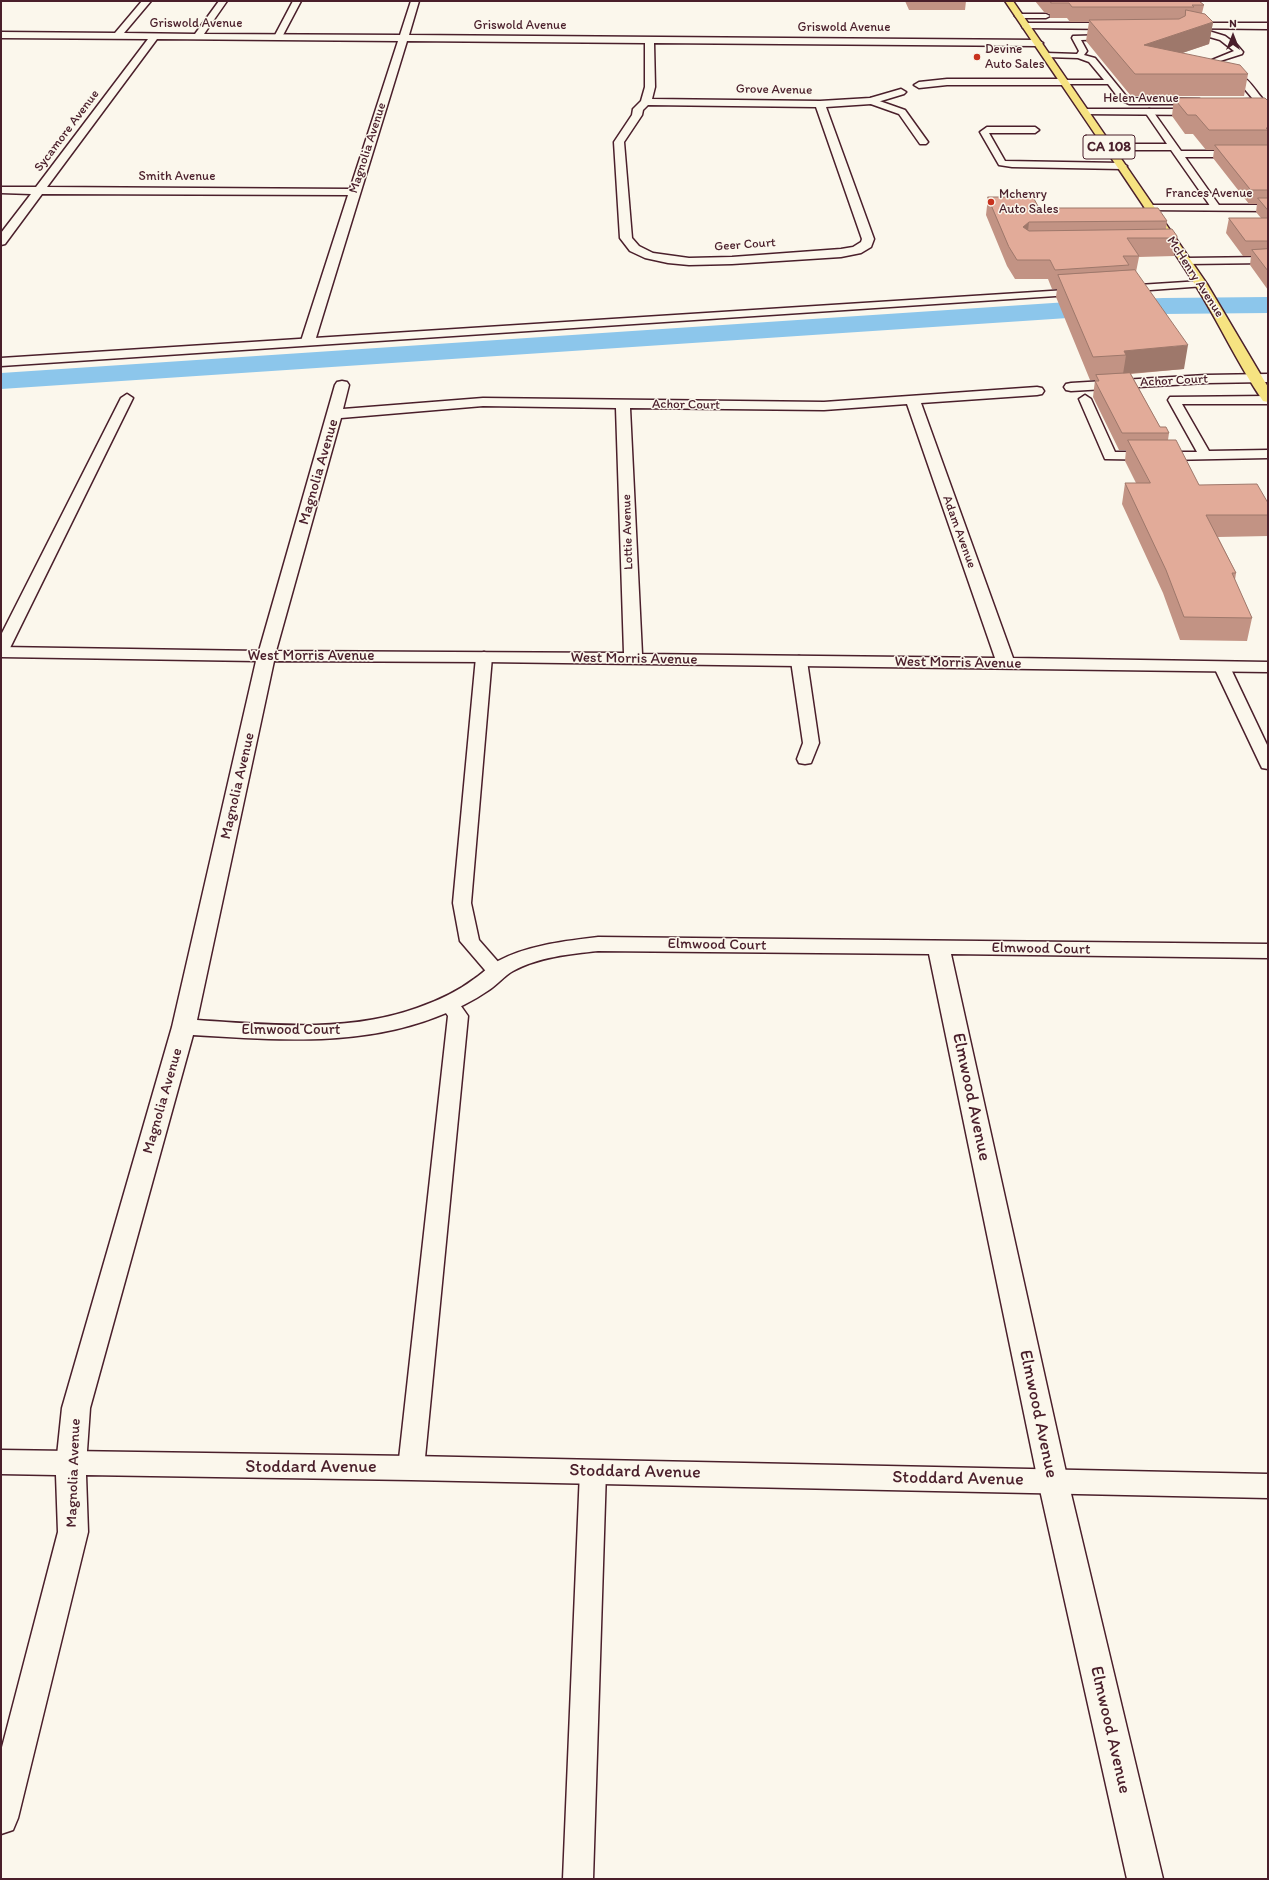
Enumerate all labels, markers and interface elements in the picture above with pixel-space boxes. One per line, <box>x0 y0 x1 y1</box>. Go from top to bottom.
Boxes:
street label: Griswold Avenue <box>150 16 242 32</box>
north arrow <box>1213 16 1253 56</box>
text: N <box>1229 17 1237 30</box>
street label: Griswold Avenue <box>474 18 566 34</box>
street label: Griswold Avenue <box>798 20 890 36</box>
place label: Devine Auto Sales <box>985 42 1045 73</box>
marker: Devine Auto Sales <box>972 52 982 62</box>
street label: Grove Avenue <box>736 82 812 98</box>
street label: Sycamore Avenue <box>31 87 103 175</box>
street label: Helen Avenue <box>1103 91 1179 107</box>
street label: Magnolia Avenue <box>346 101 390 195</box>
road number: CA 108 <box>1083 135 1135 159</box>
street label: Smith Avenue <box>139 169 215 185</box>
street label: Frances Avenue <box>1165 186 1253 202</box>
place label: Mchenry Auto Sales <box>999 187 1059 218</box>
marker: Mchenry Auto Sales <box>986 197 996 207</box>
street label: McHenry Avenue <box>1163 234 1227 320</box>
street label: Geer Court <box>714 235 776 255</box>
street label: Achor Court <box>1140 371 1208 391</box>
street label: Achor Court <box>652 397 720 413</box>
street label: Magnolia Avenue <box>295 417 343 527</box>
street label: Adam Avenue <box>939 493 979 571</box>
street label: Lottie Avenue <box>619 494 637 570</box>
street label: West Morris Avenue <box>247 647 375 665</box>
street label: West Morris Avenue <box>570 649 698 669</box>
street label: West Morris Avenue <box>894 653 1022 673</box>
street label: Magnolia Avenue <box>217 731 259 841</box>
street label: Elmwood Court <box>667 935 767 955</box>
street label: Elmwood Court <box>991 939 1091 959</box>
street label: Elmwood Court <box>242 1021 340 1039</box>
street label: Elmwood Avenue <box>947 1031 995 1163</box>
street label: Magnolia Avenue <box>139 1046 187 1156</box>
street label: Elmwood Avenue <box>1014 1348 1062 1480</box>
street label: Magnolia Avenue <box>63 1418 85 1528</box>
street label: Stoddard Avenue <box>245 1456 377 1478</box>
street label: Stoddard Avenue <box>569 1460 701 1484</box>
street label: Stoddard Avenue <box>892 1467 1024 1491</box>
street label: Elmwood Avenue <box>1085 1664 1135 1796</box>

